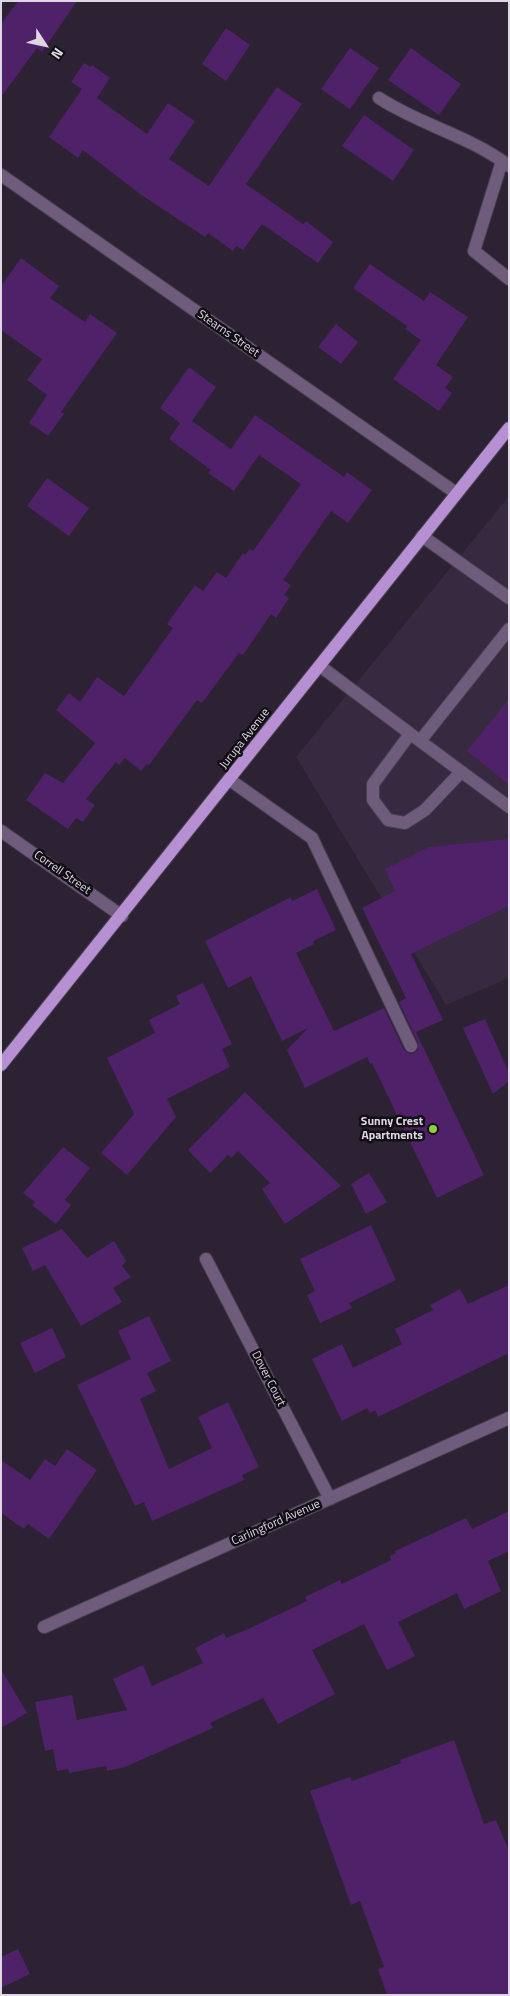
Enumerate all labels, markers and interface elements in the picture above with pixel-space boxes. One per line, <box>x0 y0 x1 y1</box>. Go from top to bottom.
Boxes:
north arrow <box>20 20 70 70</box>
text: N <box>46 44 69 64</box>
street label: Stearns Street <box>194 307 262 361</box>
street label: Jurupa Avenue <box>217 706 273 772</box>
street label: Correll Street <box>31 848 93 898</box>
place label: Sunny Crest Apartments <box>361 1115 423 1143</box>
marker: Sunny Crest Apartments <box>427 1123 439 1135</box>
street label: Dover Court <box>248 1349 288 1409</box>
street label: Carlingford Avenue <box>229 1497 323 1549</box>

